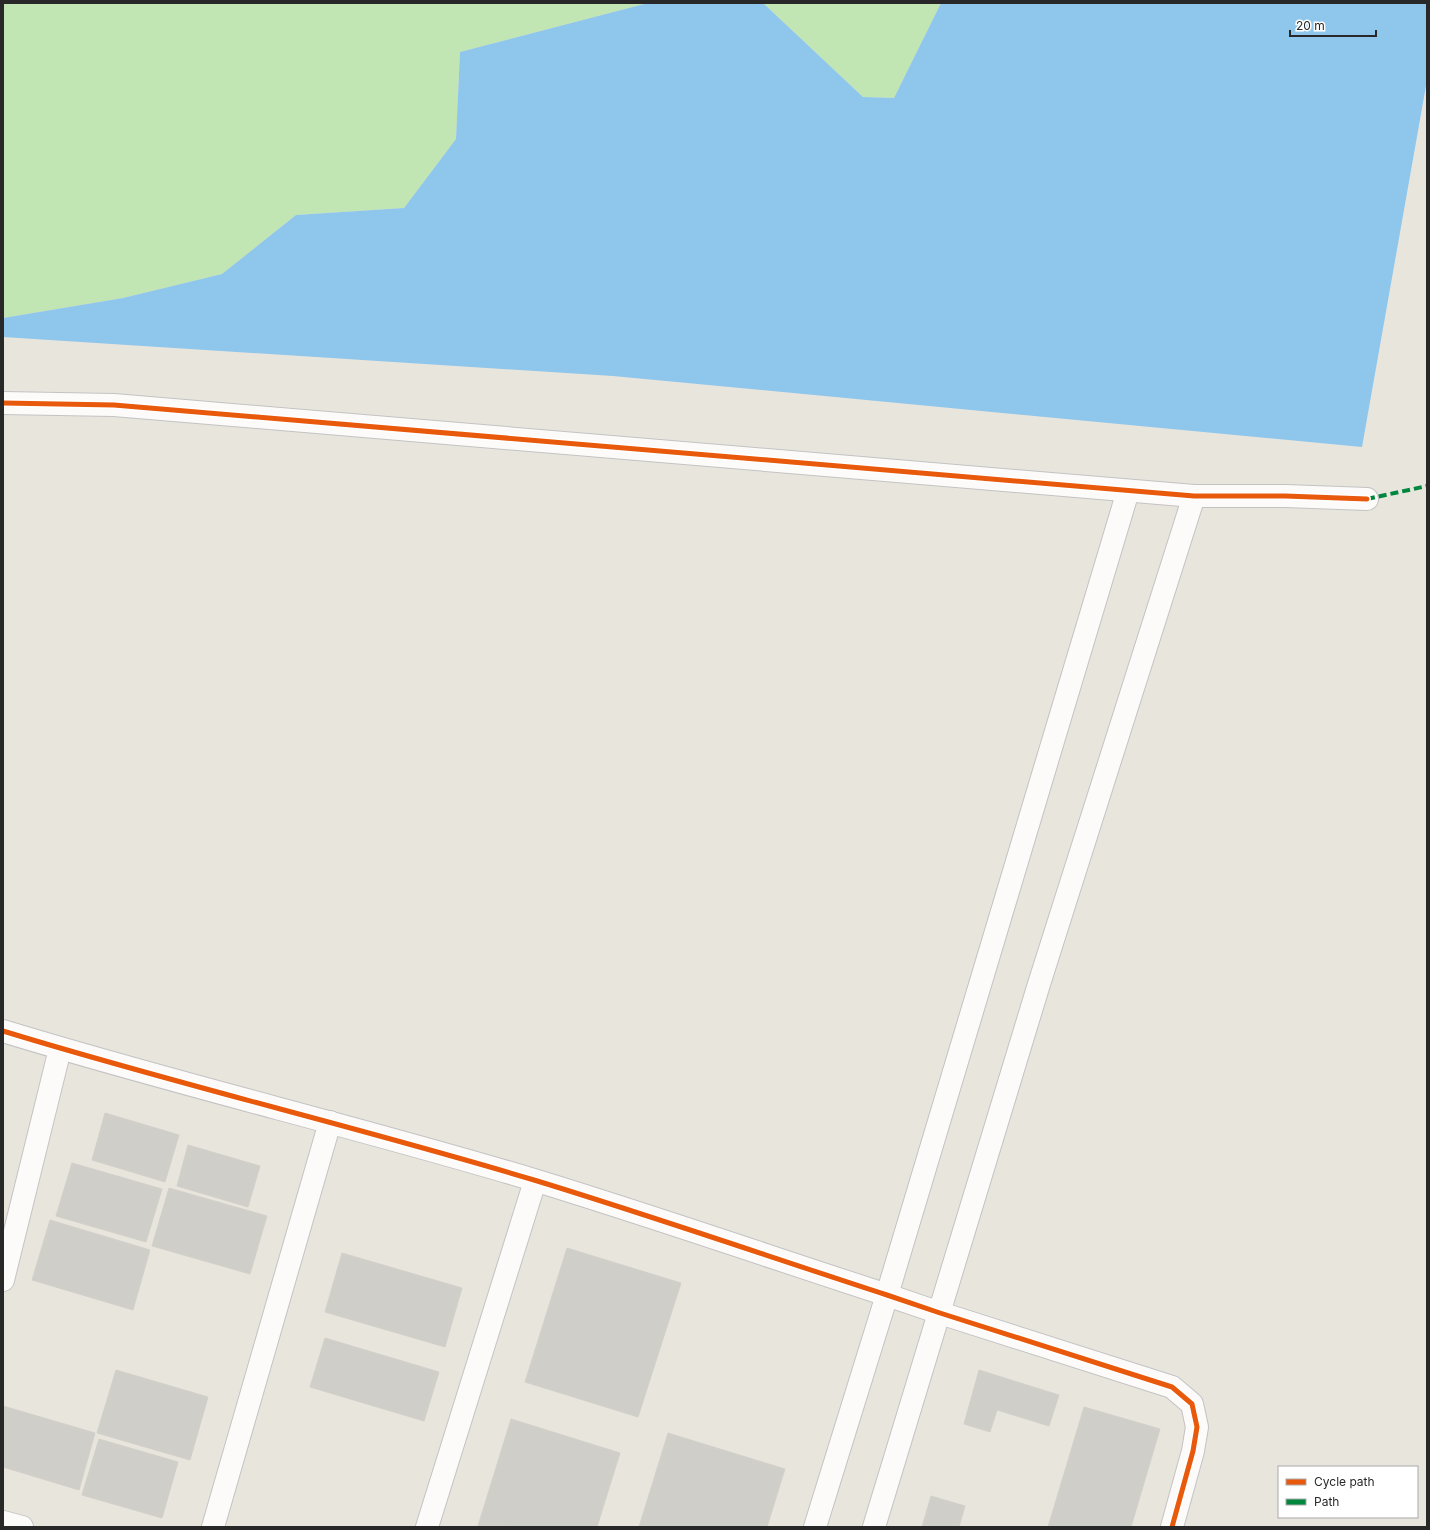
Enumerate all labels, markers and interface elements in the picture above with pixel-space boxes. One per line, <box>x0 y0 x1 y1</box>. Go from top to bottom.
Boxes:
scale bar <box>1290 12 1376 38</box>
text: 20 m <box>1296 18 1325 33</box>
legend <box>1278 1466 1418 1518</box>
text: Cycle path <box>1314 1474 1375 1489</box>
text: Path <box>1314 1494 1339 1509</box>

